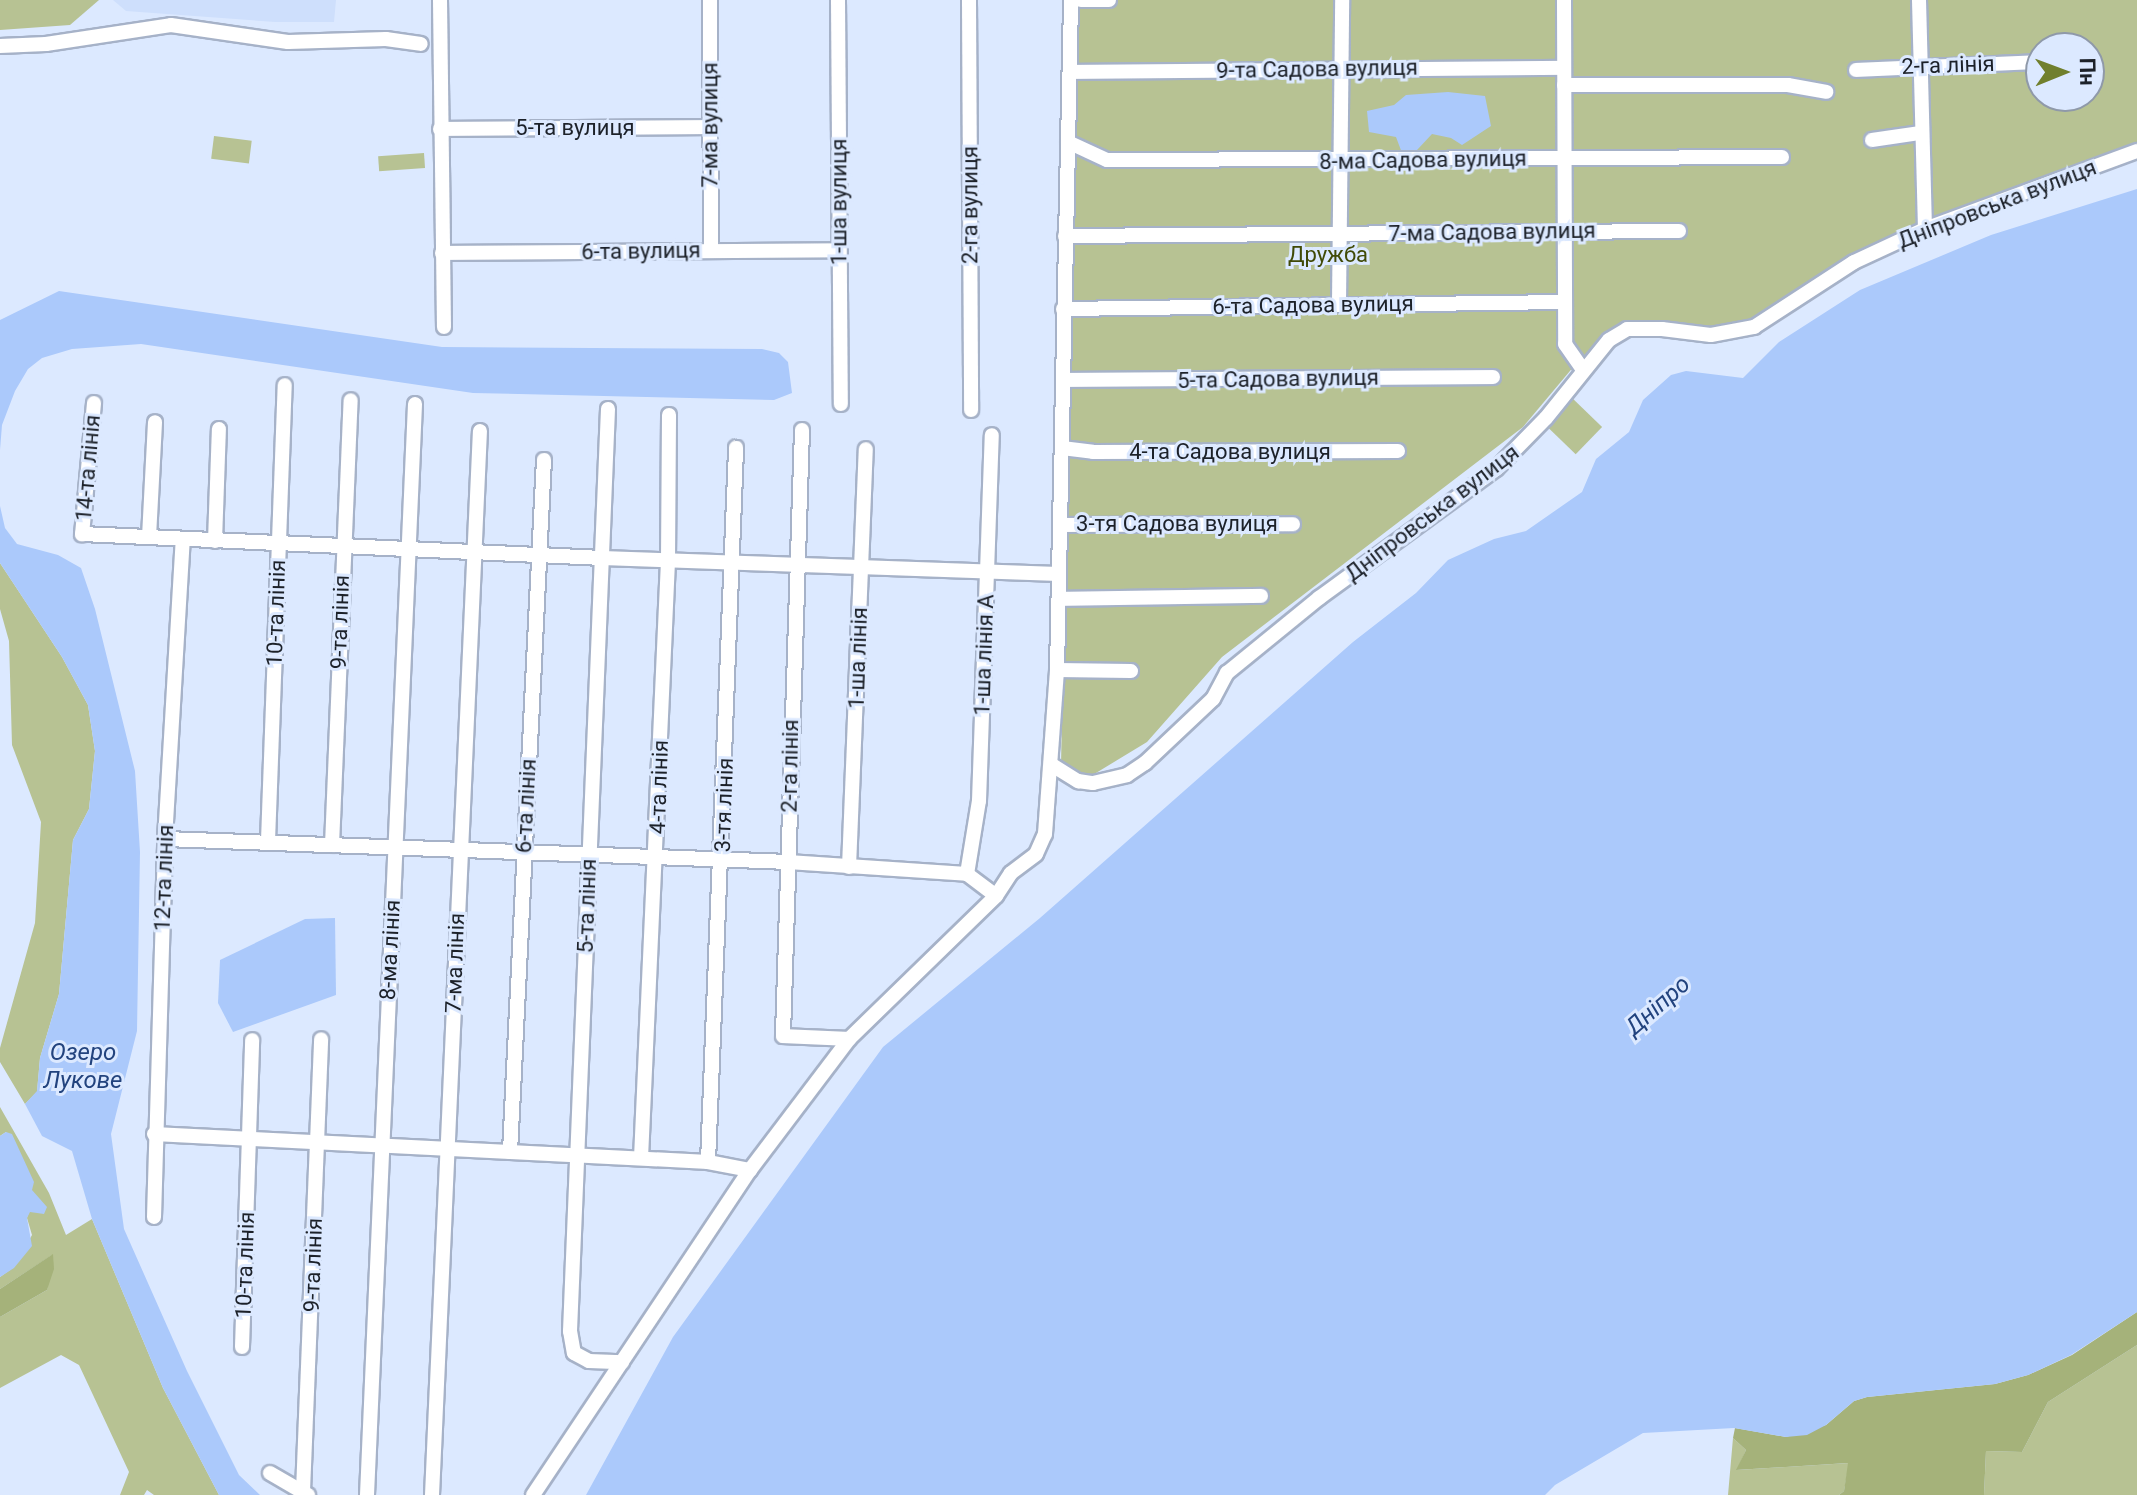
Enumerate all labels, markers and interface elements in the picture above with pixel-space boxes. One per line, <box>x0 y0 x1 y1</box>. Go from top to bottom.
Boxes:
north arrow <box>2025 32 2105 112</box>
street label: 2-га лінія <box>1901 50 1995 80</box>
street label: 9-та Садова вулиця <box>1216 54 1418 84</box>
text: Пн <box>2075 57 2100 86</box>
street label: 7-ма вулиця <box>697 62 723 188</box>
street label: 5-та вулиця <box>515 115 635 141</box>
street label: 1-ша вулиця <box>826 139 852 265</box>
street label: 8-ма Садова вулиця <box>1319 145 1527 175</box>
street label: 2-га вулиця <box>957 146 983 264</box>
street label: Дніпровська вулиця <box>1894 154 2100 254</box>
street label: 7-ма Садова вулиця <box>1388 217 1596 247</box>
street label: 6-та вулиця <box>581 237 701 265</box>
park label: Дружба <box>1288 242 1368 268</box>
street label: 6-та Садова вулиця <box>1212 290 1414 320</box>
street label: 5-та Садова вулиця <box>1177 364 1379 394</box>
street label: 14-та лінія <box>70 414 106 522</box>
street label: 4-та Садова вулиця <box>1129 439 1331 465</box>
street label: Дніпровська вулиця <box>1340 439 1524 587</box>
street label: 3-тя Садова вулиця <box>1076 511 1278 537</box>
street label: 10-та лінія <box>261 559 291 667</box>
street label: 9-та лінія <box>325 574 355 670</box>
street label: 1-ша лінія А <box>969 594 999 716</box>
street label: 1-ша лінія <box>843 607 873 709</box>
street label: 2-га лінія <box>776 719 804 813</box>
street label: 4-та лінія <box>644 739 674 835</box>
street label: 3-тя лінія <box>709 757 739 853</box>
street label: 6-та лінія <box>510 758 542 854</box>
street label: 12-та лінія <box>149 824 179 932</box>
street label: 5-та лінія <box>572 858 602 954</box>
street label: 8-ма лінія <box>374 899 406 1001</box>
street label: 7-ма лінія <box>440 912 470 1014</box>
water label: Дніпро <box>1620 970 1696 1042</box>
water label: Озеро Лукове <box>44 1039 122 1095</box>
street label: 10-та лінія <box>230 1211 260 1319</box>
street label: 9-та лінія <box>298 1217 328 1313</box>

